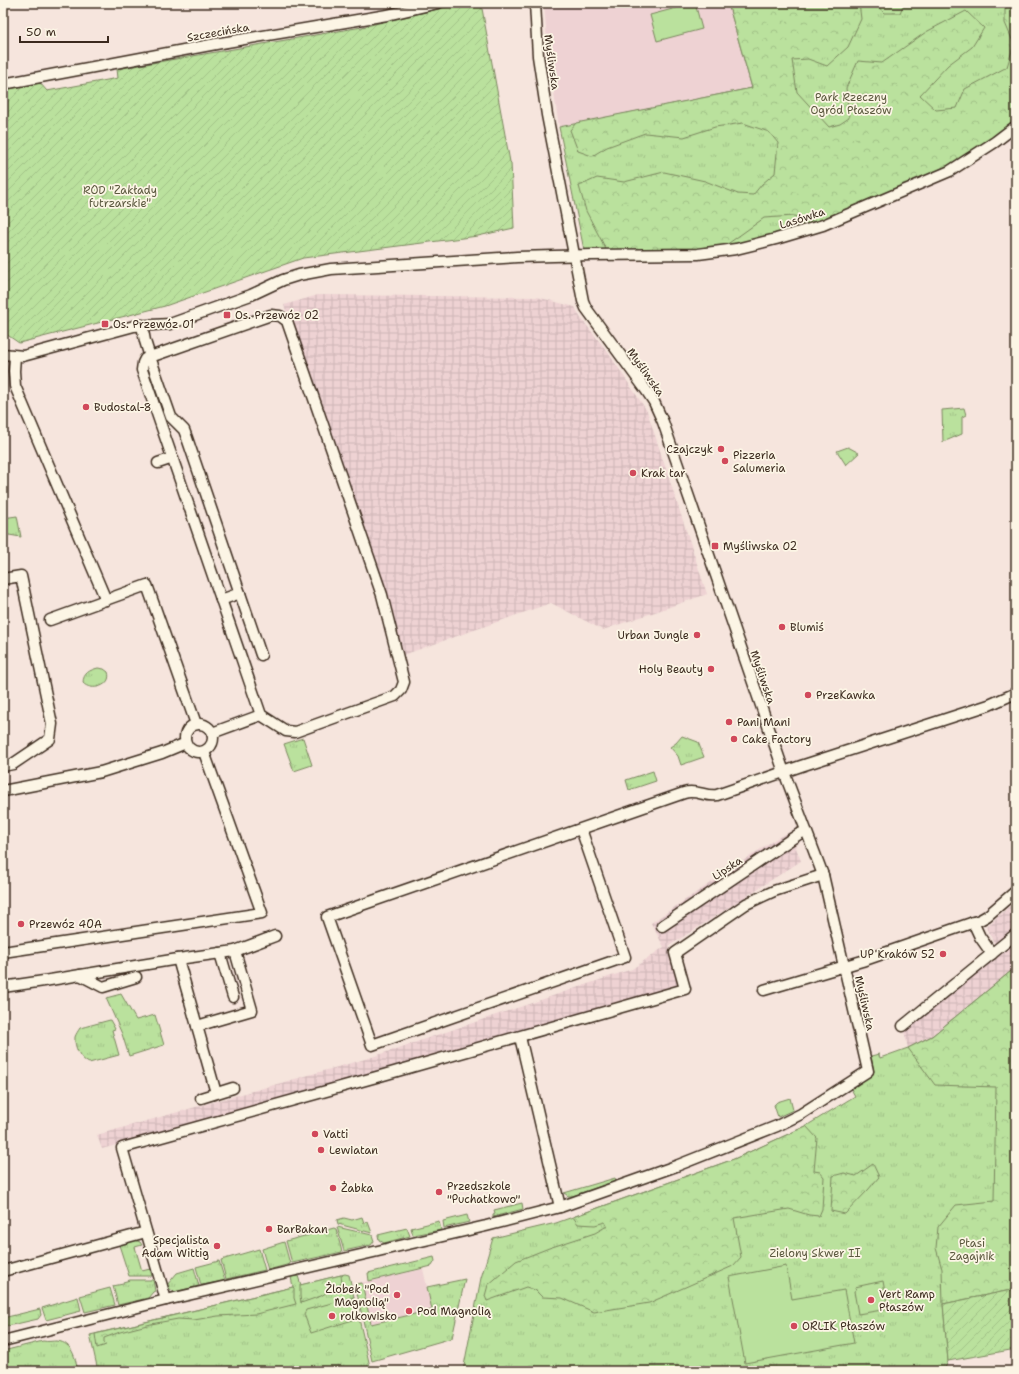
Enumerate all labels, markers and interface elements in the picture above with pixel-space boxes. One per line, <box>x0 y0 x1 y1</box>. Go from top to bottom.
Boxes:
scale bar <box>20 18 108 44</box>
street label: Szczecińska <box>186 20 251 45</box>
text: 50 m <box>26 24 56 40</box>
street label: Myśliwska <box>540 33 563 91</box>
park label: Park Rzeczny Ogród Płaszów <box>810 90 892 118</box>
park label: ROD "Zakłady futrzarskie" <box>83 183 157 211</box>
street label: Lasówka <box>778 204 827 233</box>
place label: Os. Przewóz 02 <box>235 308 319 323</box>
marker: Os. Przewóz 02 <box>222 310 232 320</box>
place label: Os. Przewóz 01 <box>113 317 194 332</box>
marker: Os. Przewóz 01 <box>100 319 110 329</box>
street label: Myśliwska <box>623 345 668 400</box>
place label: Budostal-8 <box>94 400 152 415</box>
marker: Budostal-8 <box>81 402 91 412</box>
place label: Czajczyk <box>666 442 713 457</box>
marker: Czajczyk <box>716 444 726 454</box>
place label: Pizzeria Salumeria <box>733 448 785 476</box>
marker: Pizzeria Salumeria <box>720 456 730 466</box>
place label: Krak tar <box>641 466 685 481</box>
marker: Krak tar <box>628 468 638 478</box>
place label: Myśliwska 02 <box>723 539 797 554</box>
marker: Myśliwska 02 <box>710 541 720 551</box>
place label: Blumiś <box>790 620 824 635</box>
marker: Blumiś <box>777 622 787 632</box>
place label: Urban Jungle <box>618 628 689 643</box>
marker: Urban Jungle <box>692 630 702 640</box>
street label: Myśliwska <box>746 648 779 706</box>
place label: Holy Beauty <box>639 662 703 677</box>
marker: Holy Beauty <box>706 664 716 674</box>
place label: PrzeKawka <box>816 688 875 703</box>
marker: PrzeKawka <box>803 690 813 700</box>
place label: Pani Mani <box>737 715 790 730</box>
marker: Pani Mani <box>724 717 734 727</box>
place label: Cake Factory <box>742 732 811 747</box>
marker: Cake Factory <box>729 734 739 744</box>
street label: Lipska <box>709 853 745 884</box>
place label: Przewóz 40A <box>29 917 102 932</box>
marker: Przewóz 40A <box>16 919 26 929</box>
place label: UP Kraków 52 <box>860 947 935 962</box>
marker: UP Kraków 52 <box>938 949 948 959</box>
street label: Myśliwska <box>851 974 878 1032</box>
place label: Vatti <box>323 1127 348 1142</box>
marker: Vatti <box>310 1129 320 1139</box>
place label: Lewiatan <box>329 1143 378 1158</box>
marker: Lewiatan <box>316 1145 326 1155</box>
place label: Przedszkole "Puchatkowo" <box>447 1179 521 1207</box>
place label: Żabka <box>341 1181 374 1196</box>
marker: Żabka <box>328 1183 338 1193</box>
marker: Przedszkole "Puchatkowo" <box>434 1187 444 1197</box>
place label: BarBakan <box>277 1222 328 1237</box>
marker: BarBakan <box>264 1224 274 1234</box>
place label: Specjalista Adam Wittig <box>142 1233 209 1261</box>
park label: Ptasi Zagajnik <box>949 1236 995 1264</box>
marker: Specjalista Adam Wittig <box>212 1241 222 1251</box>
park label: Zielony Skwer II <box>769 1246 861 1261</box>
place label: Żlobek "Pod Magnolią" <box>326 1282 389 1310</box>
place label: Vert Ramp Płaszów <box>879 1287 935 1315</box>
marker: Żlobek "Pod Magnolią" <box>392 1290 402 1300</box>
marker: Vert Ramp Płaszów <box>866 1295 876 1305</box>
place label: Pod Magnolią <box>417 1304 491 1319</box>
marker: Pod Magnolią <box>404 1306 414 1316</box>
place label: rolkowisko <box>340 1309 397 1324</box>
marker: rolkowisko <box>327 1311 337 1321</box>
place label: ORLIK Płaszów <box>802 1319 885 1334</box>
marker: ORLIK Płaszów <box>789 1321 799 1331</box>

